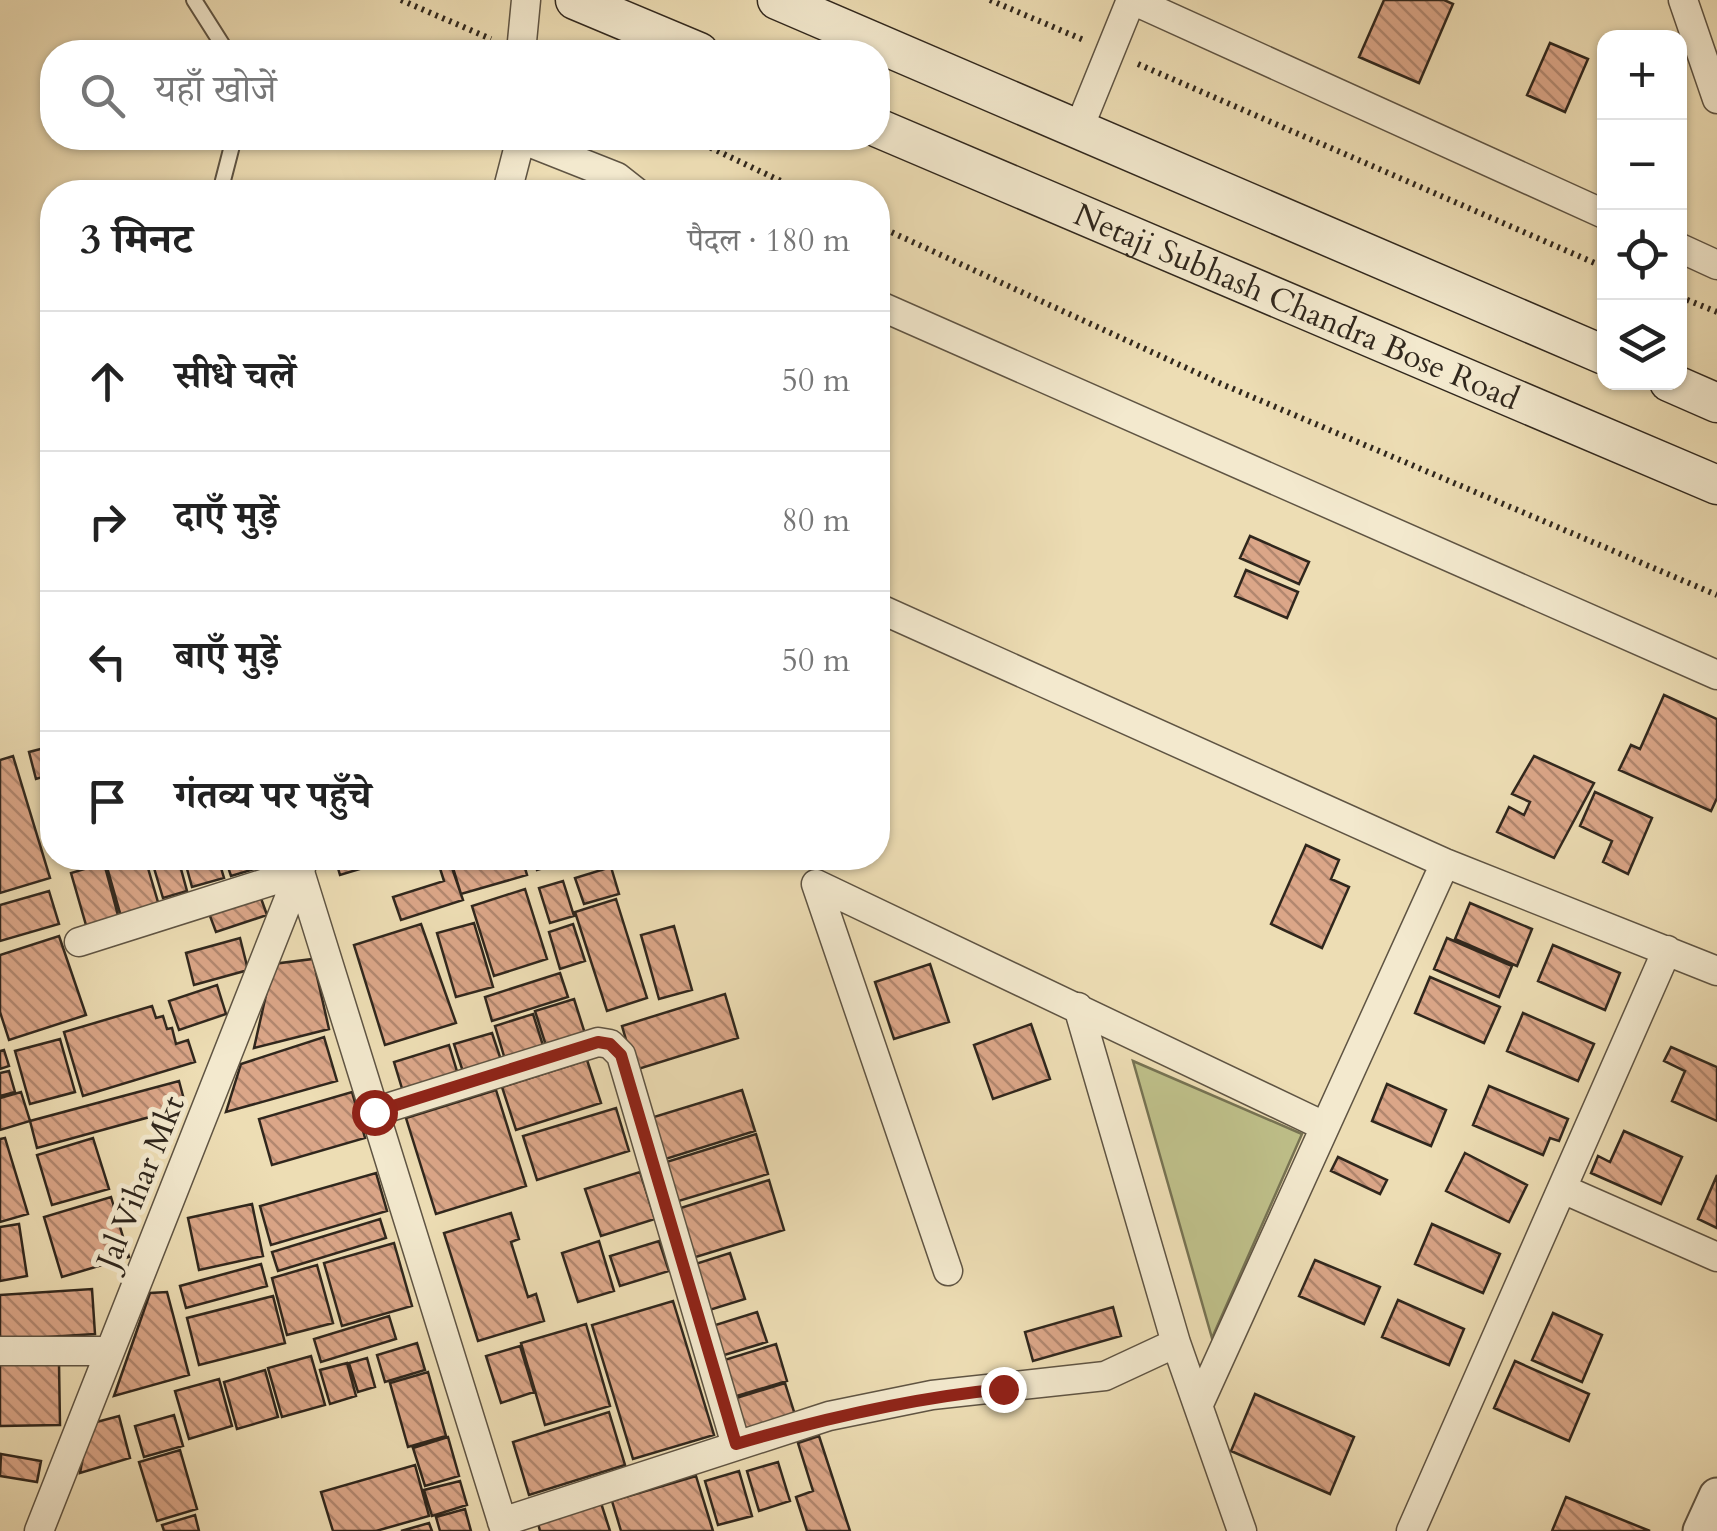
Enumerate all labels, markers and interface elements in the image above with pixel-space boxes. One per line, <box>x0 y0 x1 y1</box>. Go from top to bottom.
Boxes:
map controls <box>1597 30 1687 390</box>
button: + <box>1597 30 1687 120</box>
search box <box>40 40 890 150</box>
text: यहाँ खोजें <box>155 64 276 116</box>
icon: search <box>75 68 130 123</box>
button: − <box>1597 120 1687 210</box>
street label: Netaji Subhash Chandra Bose Road <box>1067 193 1526 421</box>
button: locate <box>1597 210 1687 300</box>
text: 3 मिनट <box>80 211 192 268</box>
text: पैदल · 180 m <box>688 219 850 263</box>
button: layers <box>1597 300 1687 390</box>
text: सीधे चलें <box>175 350 295 402</box>
icon: ahead <box>80 354 135 409</box>
text: 50 m <box>782 359 850 403</box>
text: दाएँ मुड़ें <box>175 490 278 542</box>
icon: right <box>80 494 135 549</box>
text: 80 m <box>782 499 850 543</box>
text: बाएँ मुड़ें <box>175 630 279 682</box>
icon: left <box>80 634 135 689</box>
text: 50 m <box>782 639 850 683</box>
text: गंतव्य पर पहुँचे <box>175 770 371 822</box>
icon: arrive <box>80 774 135 829</box>
street label: Jal Vihar Mkt <box>85 1089 196 1279</box>
route start <box>352 1090 398 1136</box>
route end <box>981 1367 1027 1413</box>

